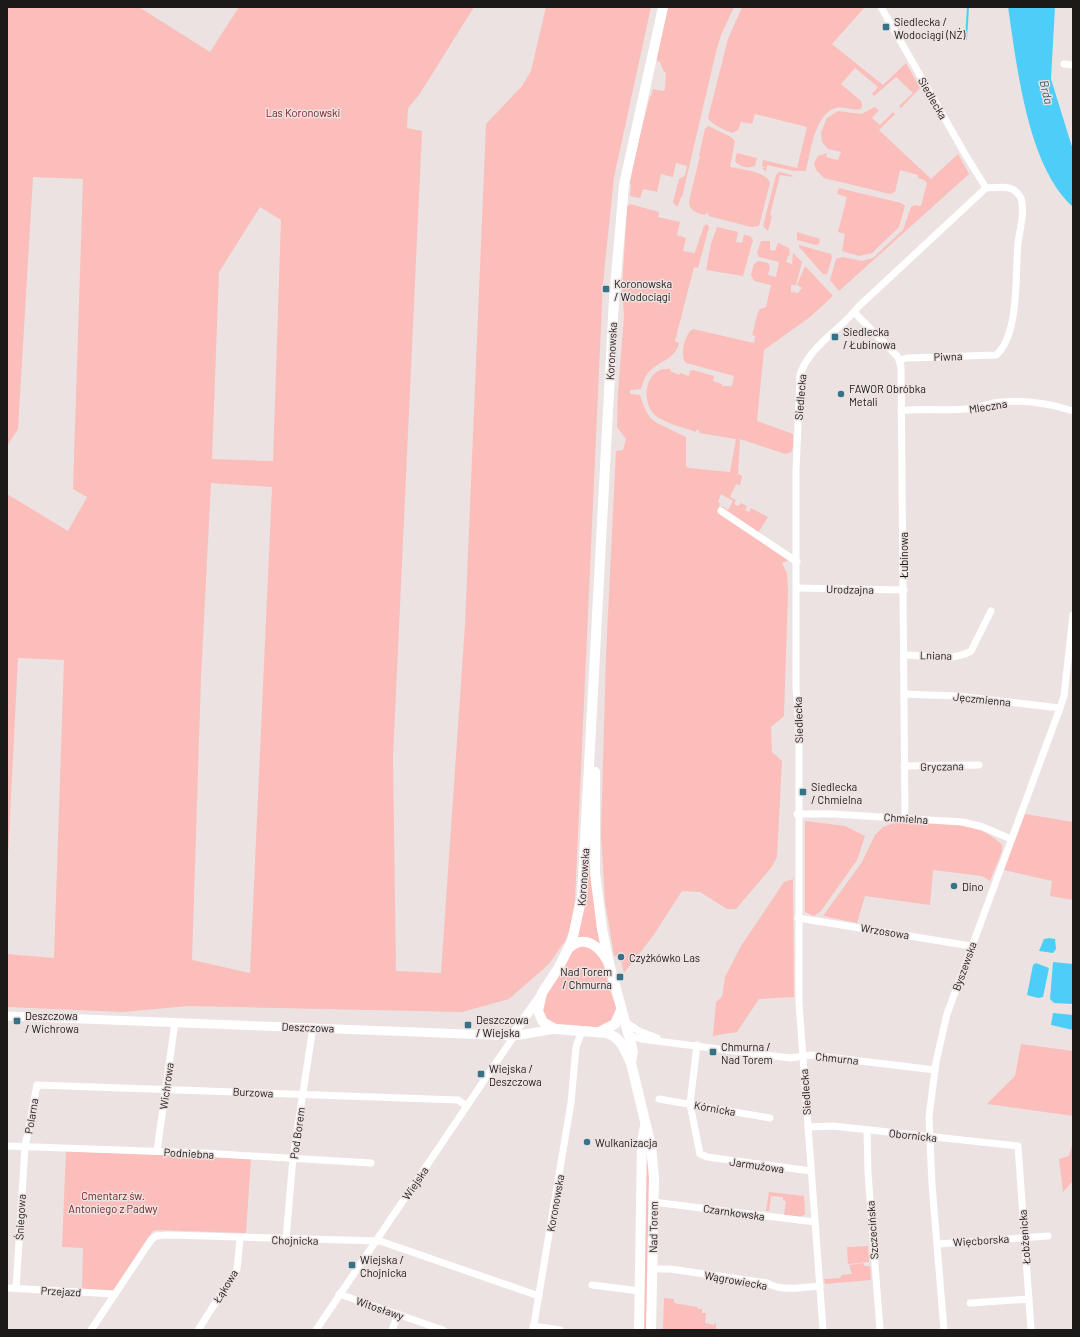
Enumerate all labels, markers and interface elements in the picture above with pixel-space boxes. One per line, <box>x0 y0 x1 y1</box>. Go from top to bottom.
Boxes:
place label: Siedlecka / Wodociągi (NŻ) <box>894 15 965 41</box>
marker: Siedlecka / Wodociągi (NŻ) <box>881 22 891 32</box>
street label: Siedlecka <box>916 75 950 121</box>
water label: Brda <box>1037 79 1057 105</box>
park label: Las Koronowski <box>266 106 341 119</box>
place label: Koronowska / Wodociągi <box>614 277 672 303</box>
marker: Koronowska / Wodociągi <box>601 284 611 294</box>
street label: Koronowska <box>603 322 619 380</box>
place label: Siedlecka / Łubinowa <box>843 325 896 351</box>
marker: Siedlecka / Łubinowa <box>830 332 840 342</box>
street label: Piwna <box>933 349 963 363</box>
street label: Siedlecka <box>792 373 808 421</box>
place label: FAWOR Obróbka Metali <box>849 382 926 408</box>
marker: FAWOR Obróbka Metali <box>836 389 846 399</box>
street label: Mleczna <box>968 397 1008 415</box>
street label: Łubinowa <box>897 532 910 579</box>
street label: Urodzajna <box>826 582 874 596</box>
street label: Lniana <box>920 648 952 662</box>
street label: Jęczmienna <box>952 689 1012 709</box>
street label: Siedlecka <box>791 697 805 743</box>
street label: Gryczana <box>920 759 964 773</box>
place label: Siedlecka / Chmielna <box>811 780 862 806</box>
marker: Siedlecka / Chmielna <box>798 787 808 797</box>
street label: Chmielna <box>883 810 929 826</box>
street label: Koronowska <box>574 848 592 906</box>
place label: Dino <box>962 880 983 893</box>
marker: Dino <box>949 881 959 891</box>
street label: Wrzosowa <box>860 921 910 941</box>
street label: Byszewska <box>949 940 979 992</box>
place label: Czyżkówko Las <box>629 951 700 964</box>
marker: Czyżkówko Las <box>616 952 626 962</box>
place label: Nad Torem / Chmurna <box>560 965 612 991</box>
marker: Nad Torem / Chmurna <box>615 972 625 982</box>
place label: Deszczowa / Wichrowa <box>25 1009 79 1035</box>
place label: Deszczowa / Wiejska <box>476 1013 529 1039</box>
marker: Deszczowa / Wichrowa <box>12 1016 22 1026</box>
street label: Deszczowa <box>281 1020 335 1034</box>
marker: Deszczowa / Wiejska <box>463 1020 473 1030</box>
place label: Chmurna / Nad Torem <box>721 1040 773 1066</box>
marker: Chmurna / Nad Torem <box>708 1047 718 1057</box>
street label: Chmurna <box>815 1049 859 1067</box>
street label: Wichrowa <box>156 1062 176 1110</box>
place label: Wiejska / Deszczowa <box>489 1062 542 1088</box>
street label: Siedlecka <box>797 1068 813 1116</box>
marker: Wiejska / Deszczowa <box>476 1069 486 1079</box>
street label: Burzowa <box>232 1084 274 1100</box>
street label: Polarna <box>21 1097 41 1135</box>
street label: Kórnicka <box>693 1098 737 1118</box>
street label: Pod Borem <box>287 1106 307 1160</box>
street label: Obornicka <box>888 1126 938 1144</box>
place label: Wulkanizacja <box>595 1136 657 1149</box>
marker: Wulkanizacja <box>582 1137 592 1147</box>
street label: Podniebna <box>163 1145 215 1161</box>
street label: Jarmużowa <box>729 1155 785 1175</box>
street label: Wiejska <box>399 1164 431 1202</box>
street label: Koronowska <box>544 1173 566 1233</box>
park label: Cmentarz św. Antoniego z Padwy <box>68 1189 158 1215</box>
street label: Śniegowa <box>12 1194 28 1240</box>
street label: Szczecińska <box>863 1200 881 1260</box>
street label: Nad Torem <box>646 1201 660 1253</box>
street label: Czarnkowska <box>702 1201 766 1223</box>
street label: Łobżenicka <box>1016 1209 1032 1266</box>
street label: Więcborska <box>952 1232 1010 1248</box>
street label: Chojnicka <box>272 1233 318 1247</box>
place label: Wiejska / Chojnicka <box>360 1253 407 1279</box>
marker: Wiejska / Chojnicka <box>347 1260 357 1270</box>
street label: Łąkowa <box>209 1267 240 1306</box>
street label: Wągrowiecka <box>704 1268 768 1292</box>
street label: Przejazd <box>40 1283 82 1299</box>
street label: Witosławy <box>354 1294 406 1322</box>

